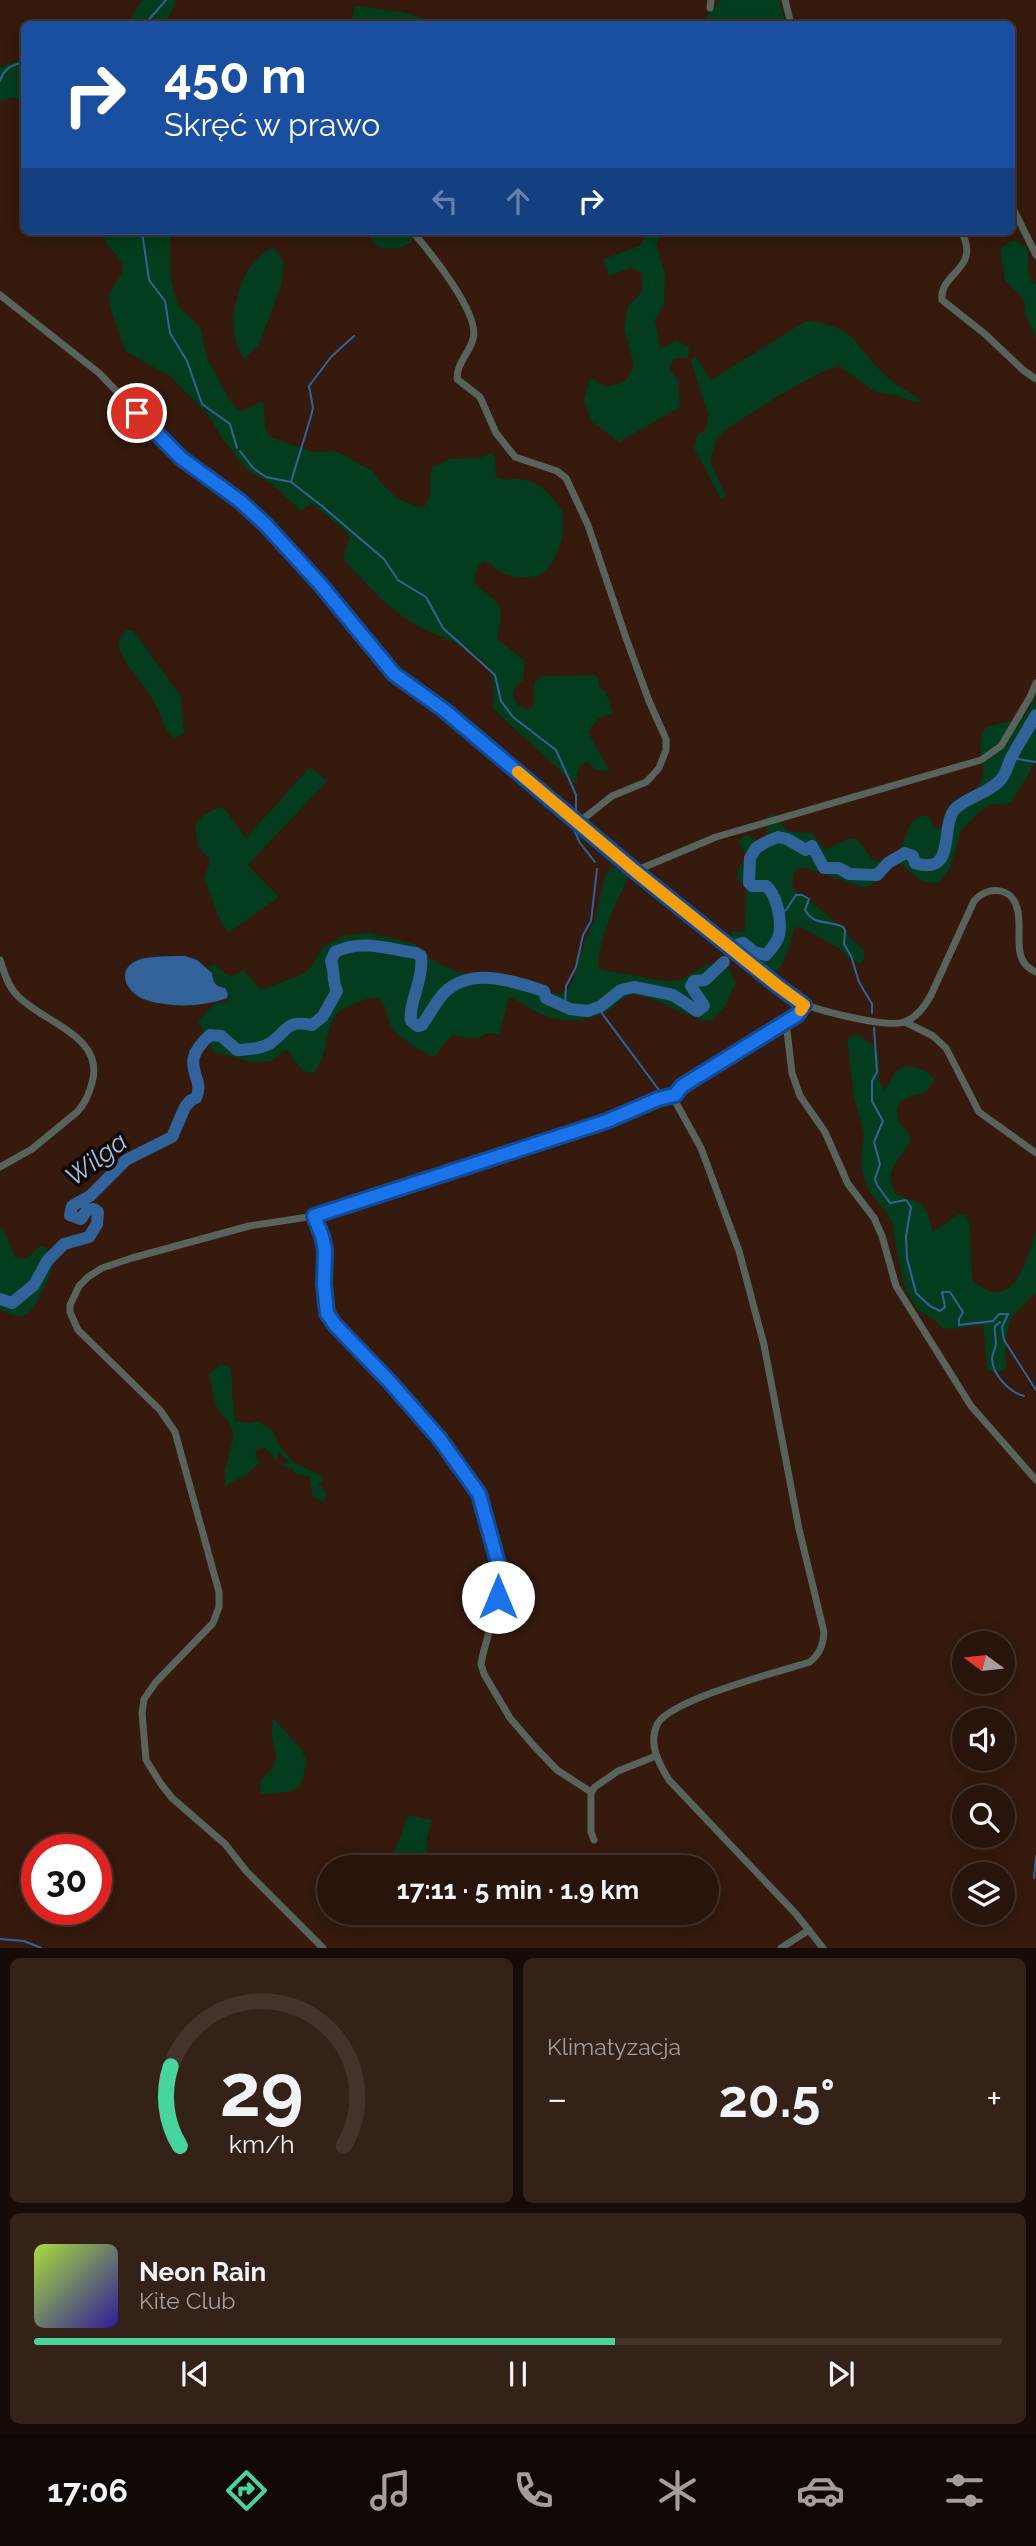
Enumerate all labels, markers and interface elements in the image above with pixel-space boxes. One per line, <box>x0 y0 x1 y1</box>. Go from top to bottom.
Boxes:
text: 450 m <box>164 47 307 104</box>
icon: right <box>49 49 140 140</box>
text: Skręć w prawo <box>164 106 380 143</box>
icon: left <box>426 182 464 220</box>
icon: ahead <box>499 182 537 220</box>
icon: right <box>572 182 610 220</box>
pin <box>107 383 167 443</box>
icon: arrive <box>118 394 156 432</box>
water label: Wilga <box>59 1126 133 1192</box>
position arrow <box>461 1560 535 1634</box>
north arrow <box>952 1631 1015 1694</box>
map controls <box>952 1631 1015 1925</box>
button: sound <box>952 1708 1015 1771</box>
button: search <box>952 1785 1015 1848</box>
speed limit sign: 30 <box>21 1834 112 1925</box>
button: layers <box>952 1862 1015 1925</box>
text: 17:11 · 5 min · 1.9 km <box>397 1875 639 1905</box>
text: Klimatyzacja <box>547 2033 681 2060</box>
text: 29 <box>220 2049 303 2134</box>
text: 20.5° <box>719 2068 835 2129</box>
text: − <box>547 2076 567 2121</box>
text: + <box>986 2076 1002 2121</box>
text: km/h <box>229 2129 294 2159</box>
text: Neon Rain <box>139 2257 266 2287</box>
text: Kite Club <box>139 2287 236 2314</box>
icon: previous <box>176 2355 214 2393</box>
icon: pause <box>499 2355 537 2393</box>
icon: next <box>822 2355 860 2393</box>
icon: directions <box>222 2466 271 2515</box>
icon: music <box>366 2466 415 2515</box>
icon: phone <box>509 2466 558 2515</box>
icon: climate <box>653 2466 702 2515</box>
icon: car <box>796 2466 845 2515</box>
icon: filters <box>940 2466 989 2515</box>
text: 17:06 <box>47 2472 128 2509</box>

